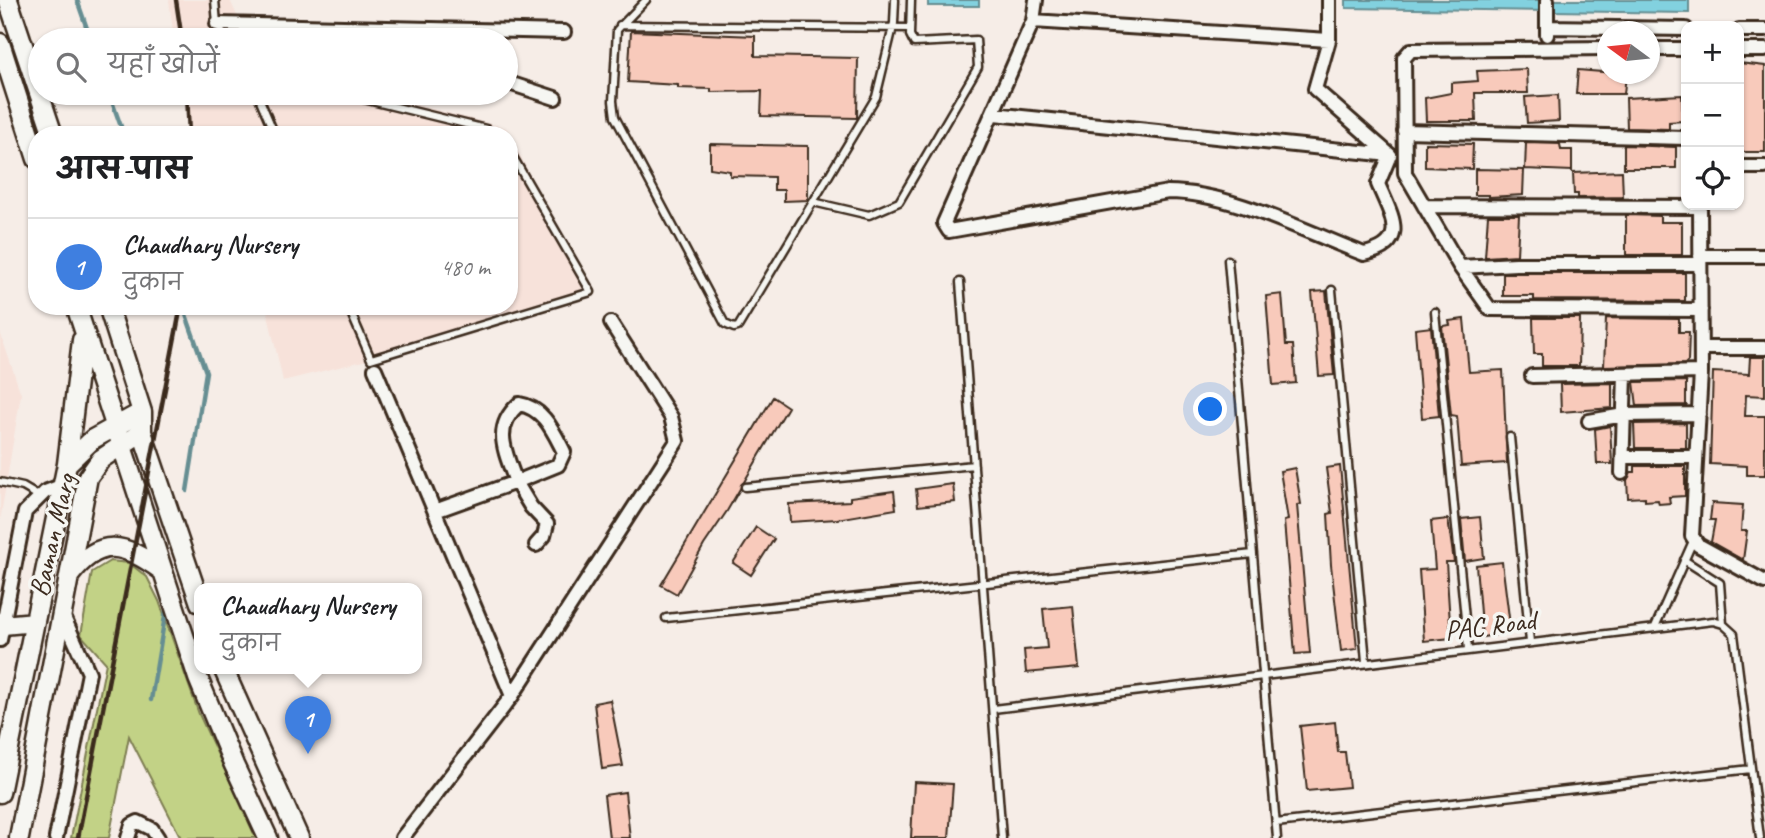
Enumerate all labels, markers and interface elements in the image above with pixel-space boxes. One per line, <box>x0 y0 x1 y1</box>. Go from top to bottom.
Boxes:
north arrow <box>1597 21 1660 84</box>
map controls <box>1681 21 1744 210</box>
button: + <box>1681 21 1744 84</box>
search box <box>28 28 518 105</box>
icon: search <box>52 48 90 86</box>
text: यहाँ खोजें <box>108 48 219 81</box>
button: − <box>1681 84 1744 147</box>
button: locate <box>1681 147 1744 210</box>
text: आस-पास <box>56 150 191 188</box>
text: Chaudhary Nursery <box>123 228 298 261</box>
text: 1 <box>74 253 84 282</box>
text: 480 m <box>441 253 490 282</box>
text: दुकान <box>123 268 183 297</box>
your location <box>1193 392 1227 426</box>
street label: Baman Marg <box>21 469 83 600</box>
popup <box>194 583 422 674</box>
text: Chaudhary Nursery <box>221 589 395 622</box>
street label: PAC Road <box>1442 602 1541 648</box>
text: दुकान <box>221 629 280 658</box>
pin: 1 <box>285 696 331 754</box>

